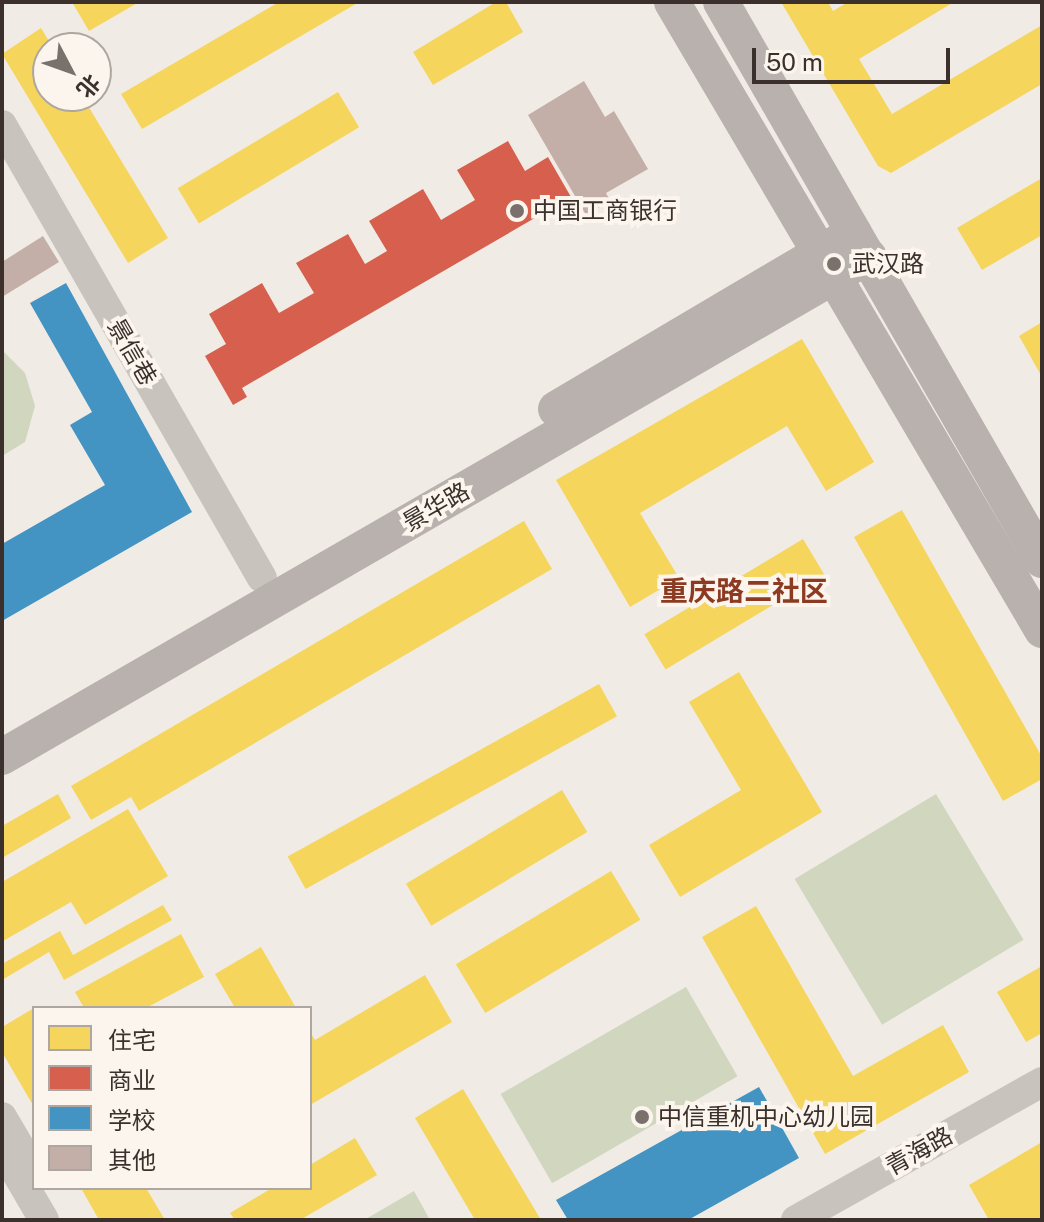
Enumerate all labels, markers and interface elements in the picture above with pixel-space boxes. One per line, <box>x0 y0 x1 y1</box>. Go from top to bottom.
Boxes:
north arrow <box>32 32 112 112</box>
scale bar <box>756 32 954 82</box>
text: 50 m <box>766 48 823 76</box>
text: 北 <box>72 70 106 103</box>
place label: 中国工商银行 <box>533 197 677 225</box>
marker: 中国工商银行 <box>508 202 526 220</box>
place label: 武汉路 <box>852 250 924 278</box>
marker: 武汉路 <box>823 253 845 275</box>
street label: 景信巷 <box>102 314 162 390</box>
street label: 景华路 <box>398 477 474 537</box>
district label: 重庆路二社区 <box>660 574 828 608</box>
legend <box>32 1006 312 1190</box>
text: 住宅 <box>108 1026 156 1054</box>
text: 商业 <box>108 1066 156 1094</box>
place label: 中信重机中心幼儿园 <box>658 1103 874 1131</box>
text: 学校 <box>108 1106 156 1134</box>
marker: 中信重机中心幼儿园 <box>633 1108 651 1126</box>
street label: 青海路 <box>881 1121 957 1181</box>
text: 其他 <box>108 1146 156 1174</box>

